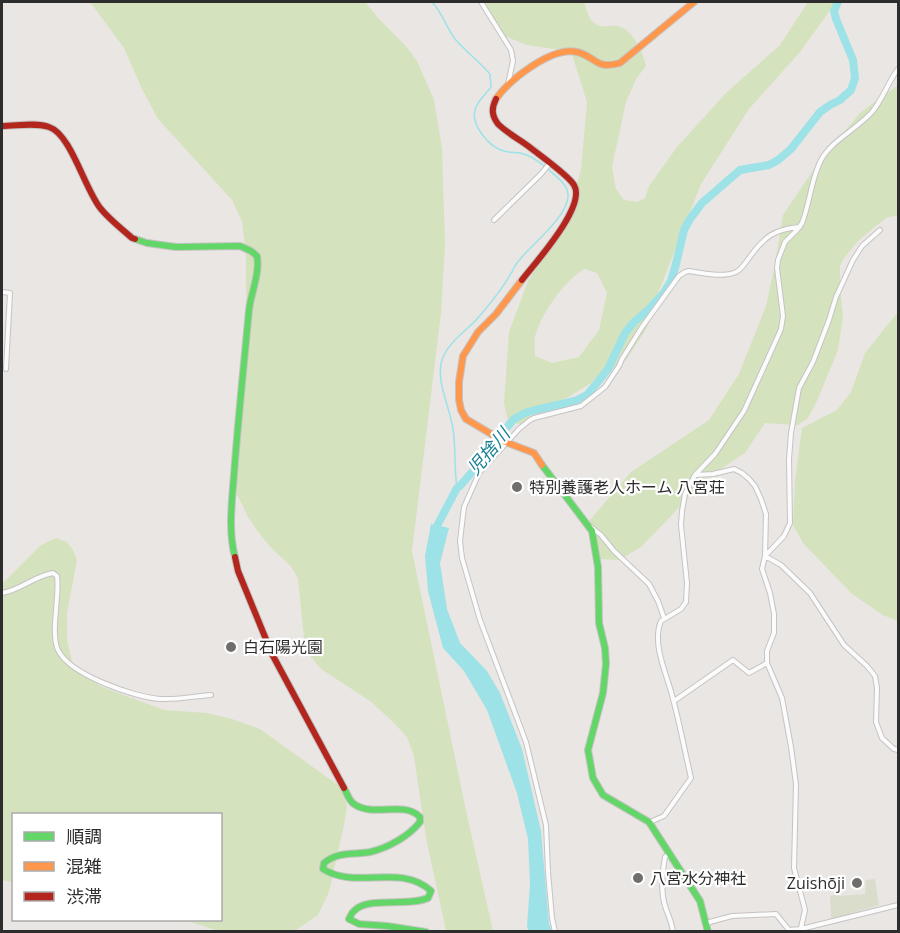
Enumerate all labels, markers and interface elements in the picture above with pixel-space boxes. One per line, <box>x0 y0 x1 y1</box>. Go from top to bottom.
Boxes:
water label: 児捨川 <box>461 421 516 479</box>
place label: 特別養護老人ホーム 八宮荘 <box>529 476 725 498</box>
marker: 特別養護老人ホーム 八宮荘 <box>510 480 524 494</box>
place label: 白石陽光園 <box>243 636 323 658</box>
marker: 白石陽光園 <box>224 640 238 654</box>
legend <box>12 813 222 921</box>
text: 順調 <box>66 824 102 848</box>
text: 混雑 <box>66 854 102 878</box>
place label: 八宮水分神社 <box>650 867 746 889</box>
marker: 八宮水分神社 <box>631 871 645 885</box>
place label: Zuishōji <box>787 872 845 894</box>
marker: Zuishōji <box>850 876 864 890</box>
text: 渋滞 <box>66 884 102 908</box>

